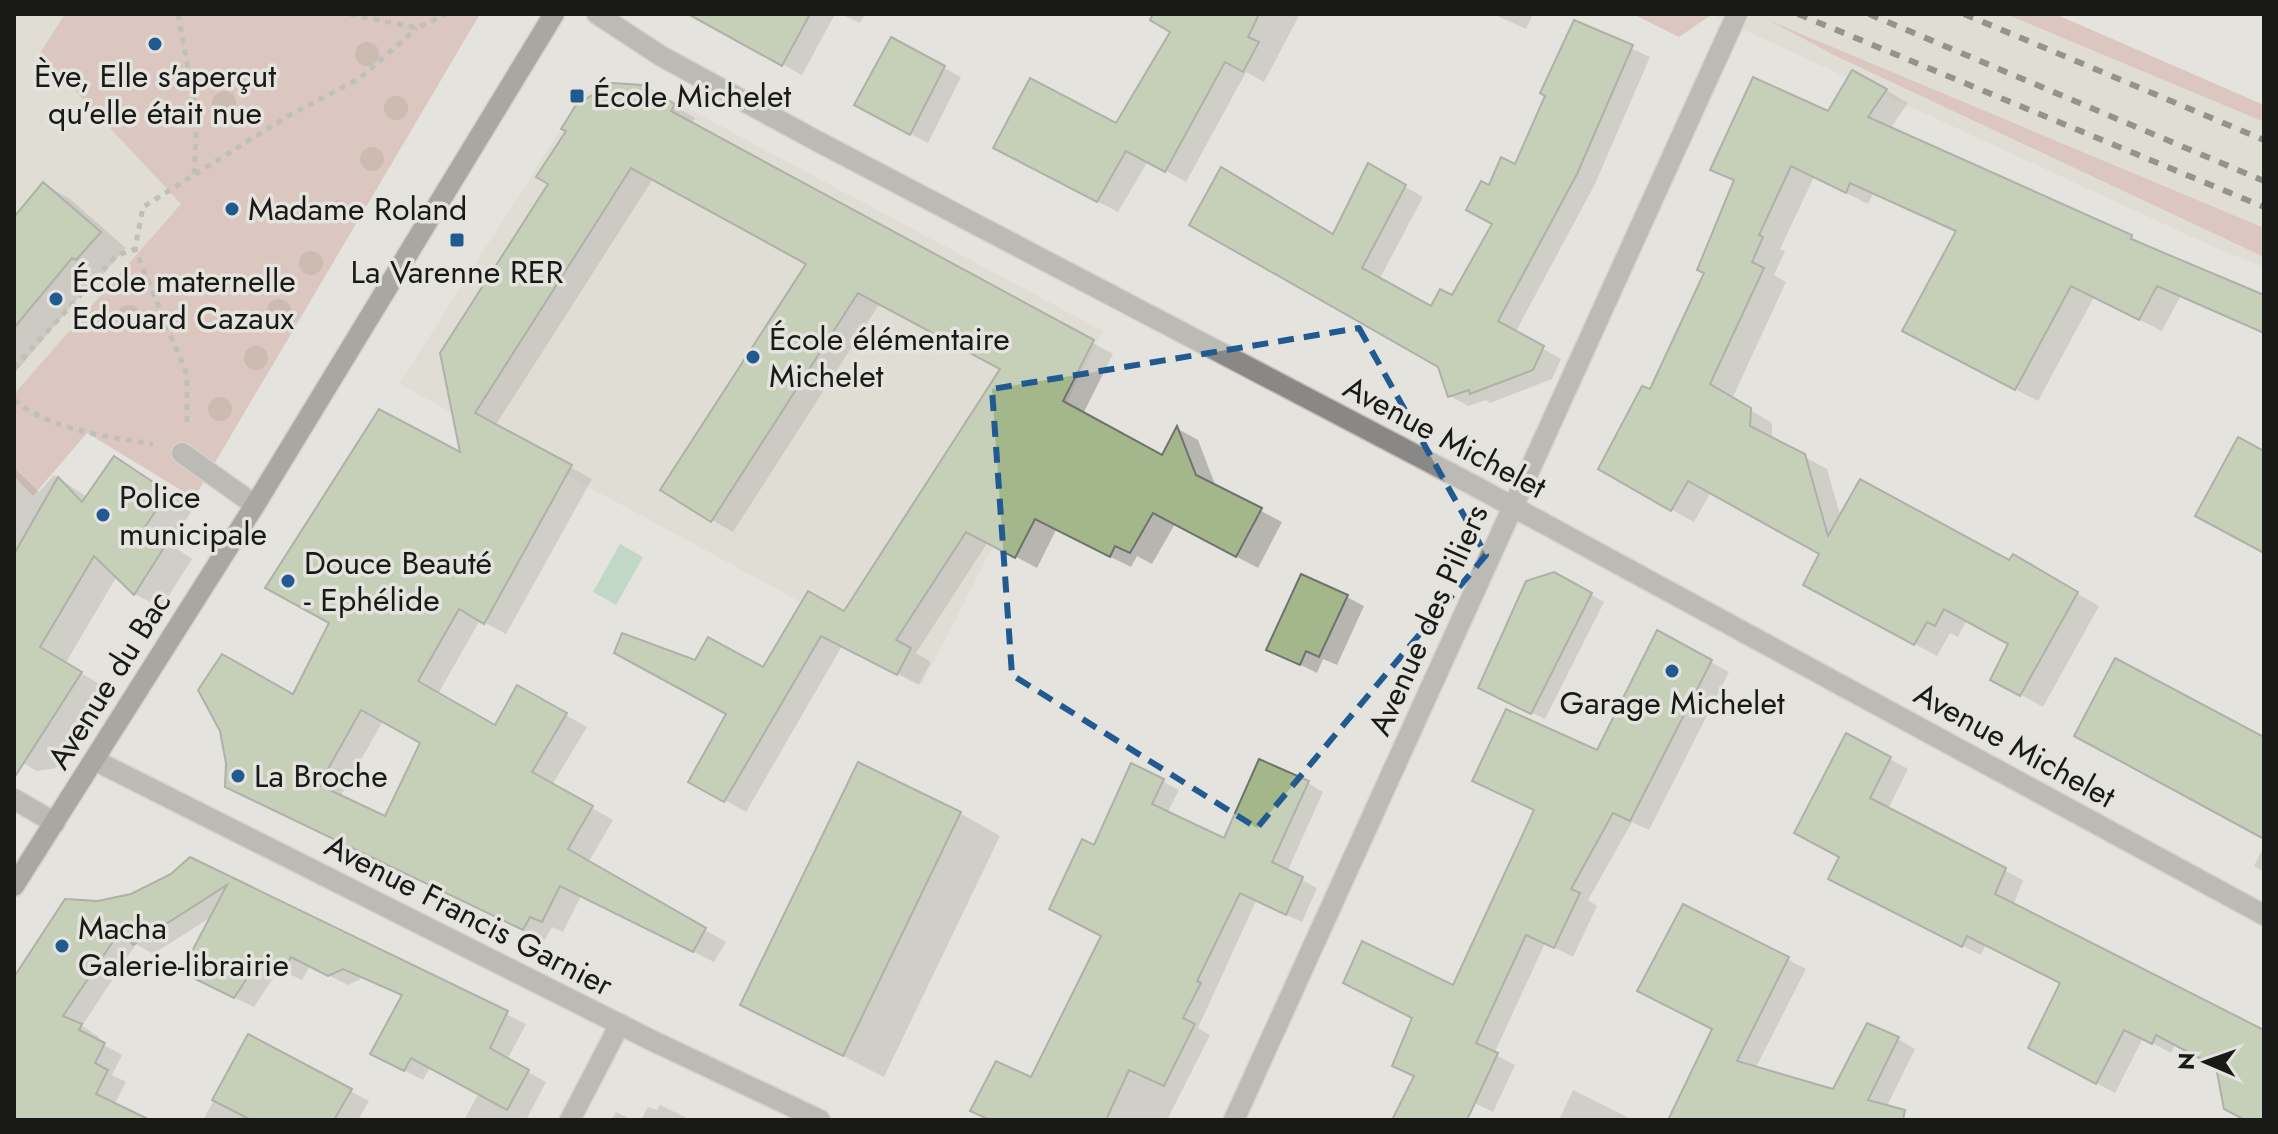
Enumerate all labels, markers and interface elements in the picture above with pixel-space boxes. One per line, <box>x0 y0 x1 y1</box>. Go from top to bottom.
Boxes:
marker: Ève, Elle s'aperçut qu'elle était nue <box>146 35 164 53</box>
place label: Ève, Elle s'aperçut qu'elle était nue <box>34 53 276 136</box>
place label: École Michelet <box>593 73 791 119</box>
marker: École Michelet <box>568 87 586 105</box>
place label: Madame Roland <box>248 186 467 232</box>
marker: Madame Roland <box>223 200 241 218</box>
marker: La Varenne RER <box>448 231 466 249</box>
place label: La Varenne RER <box>351 249 563 295</box>
place label: École maternelle Edouard Cazaux <box>72 258 296 341</box>
marker: École maternelle Edouard Cazaux <box>47 290 65 308</box>
place label: École élémentaire Michelet <box>769 316 1010 399</box>
marker: École élémentaire Michelet <box>744 348 762 366</box>
street label: Avenue Michelet <box>1335 364 1555 510</box>
place label: Police municipale <box>119 474 267 557</box>
street label: Avenue des Piliers <box>1356 497 1500 743</box>
marker: Police municipale <box>94 506 112 524</box>
place label: Douce Beauté - Ephélide <box>304 540 492 623</box>
marker: Douce Beauté - Ephélide <box>279 572 297 590</box>
street label: Avenue du Bac <box>36 582 182 778</box>
marker: Garage Michelet <box>1663 662 1681 680</box>
street label: Avenue Michelet <box>1906 671 2124 819</box>
place label: Garage Michelet <box>1559 680 1785 726</box>
place label: La Broche <box>254 753 388 799</box>
marker: La Broche <box>229 767 247 785</box>
street label: Avenue Francis Garnier <box>317 822 621 1008</box>
place label: Macha Galerie-librairie <box>78 905 289 988</box>
marker: Macha Galerie-librairie <box>53 937 71 955</box>
north arrow <box>2166 1022 2246 1102</box>
text: N <box>2170 1052 2202 1071</box>

